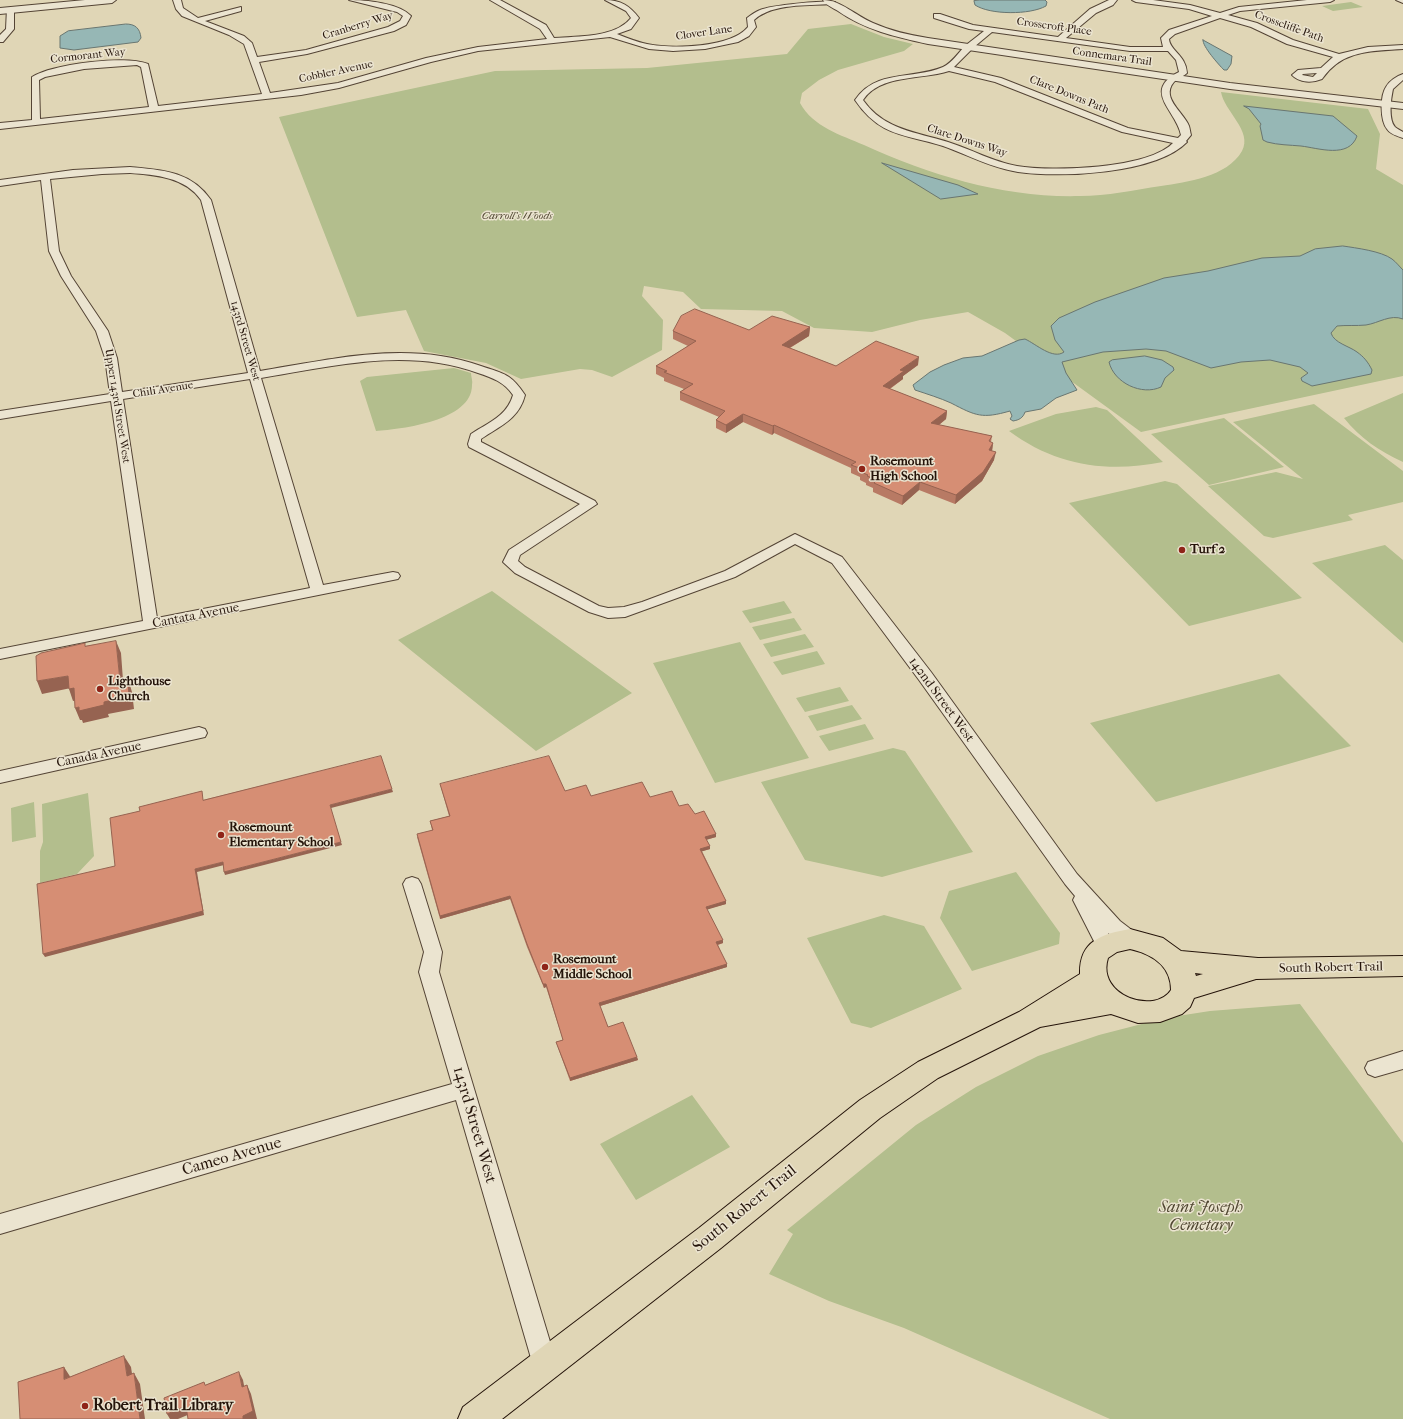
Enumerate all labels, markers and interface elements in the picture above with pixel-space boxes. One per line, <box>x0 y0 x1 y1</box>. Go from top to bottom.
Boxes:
street label: Crosscliffe Path <box>1253 8 1325 46</box>
street label: Cranberry Way <box>321 9 395 43</box>
street label: Crosscroft Place <box>1016 15 1092 39</box>
street label: Clover Lane <box>675 22 733 44</box>
street label: Cormorant Way <box>50 45 126 67</box>
street label: Connemara Trail <box>1071 45 1153 69</box>
street label: Cobbler Avenue <box>298 58 374 86</box>
street label: Clare Downs Path <box>1027 73 1111 117</box>
street label: Clare Downs Way <box>925 122 1009 160</box>
park label: Carroll's Woods <box>482 209 552 223</box>
street label: 143rd Street West <box>227 299 263 383</box>
street label: Upper 143rd Street West <box>101 348 133 464</box>
street label: Chili Avenue <box>132 379 194 401</box>
place label: Rosemount High School <box>870 454 937 485</box>
marker: Rosemount High School <box>857 464 867 474</box>
place label: Turf 2 <box>1190 542 1225 558</box>
marker: Turf 2 <box>1177 545 1187 555</box>
street label: Cantata Avenue <box>151 600 241 632</box>
street label: 142nd Street West <box>905 654 977 746</box>
place label: Lighthouse Church <box>108 674 171 705</box>
marker: Lighthouse Church <box>95 684 105 694</box>
street label: Canada Avenue <box>55 738 143 772</box>
place label: Rosemount Elementary School <box>229 820 334 851</box>
marker: Rosemount Elementary School <box>216 830 226 840</box>
place label: Rosemount Middle School <box>553 952 632 983</box>
street label: South Robert Trail <box>1279 959 1383 977</box>
marker: Rosemount Middle School <box>540 962 550 972</box>
street label: 143rd Street West <box>448 1065 500 1185</box>
street label: Cameo Avenue <box>180 1134 284 1180</box>
street label: South Robert Trail <box>689 1161 801 1257</box>
park label: Saint Joseph Cemetary <box>1159 1198 1243 1236</box>
place label: Robert Trail Library <box>93 1396 233 1416</box>
marker: Robert Trail Library <box>80 1401 90 1411</box>

